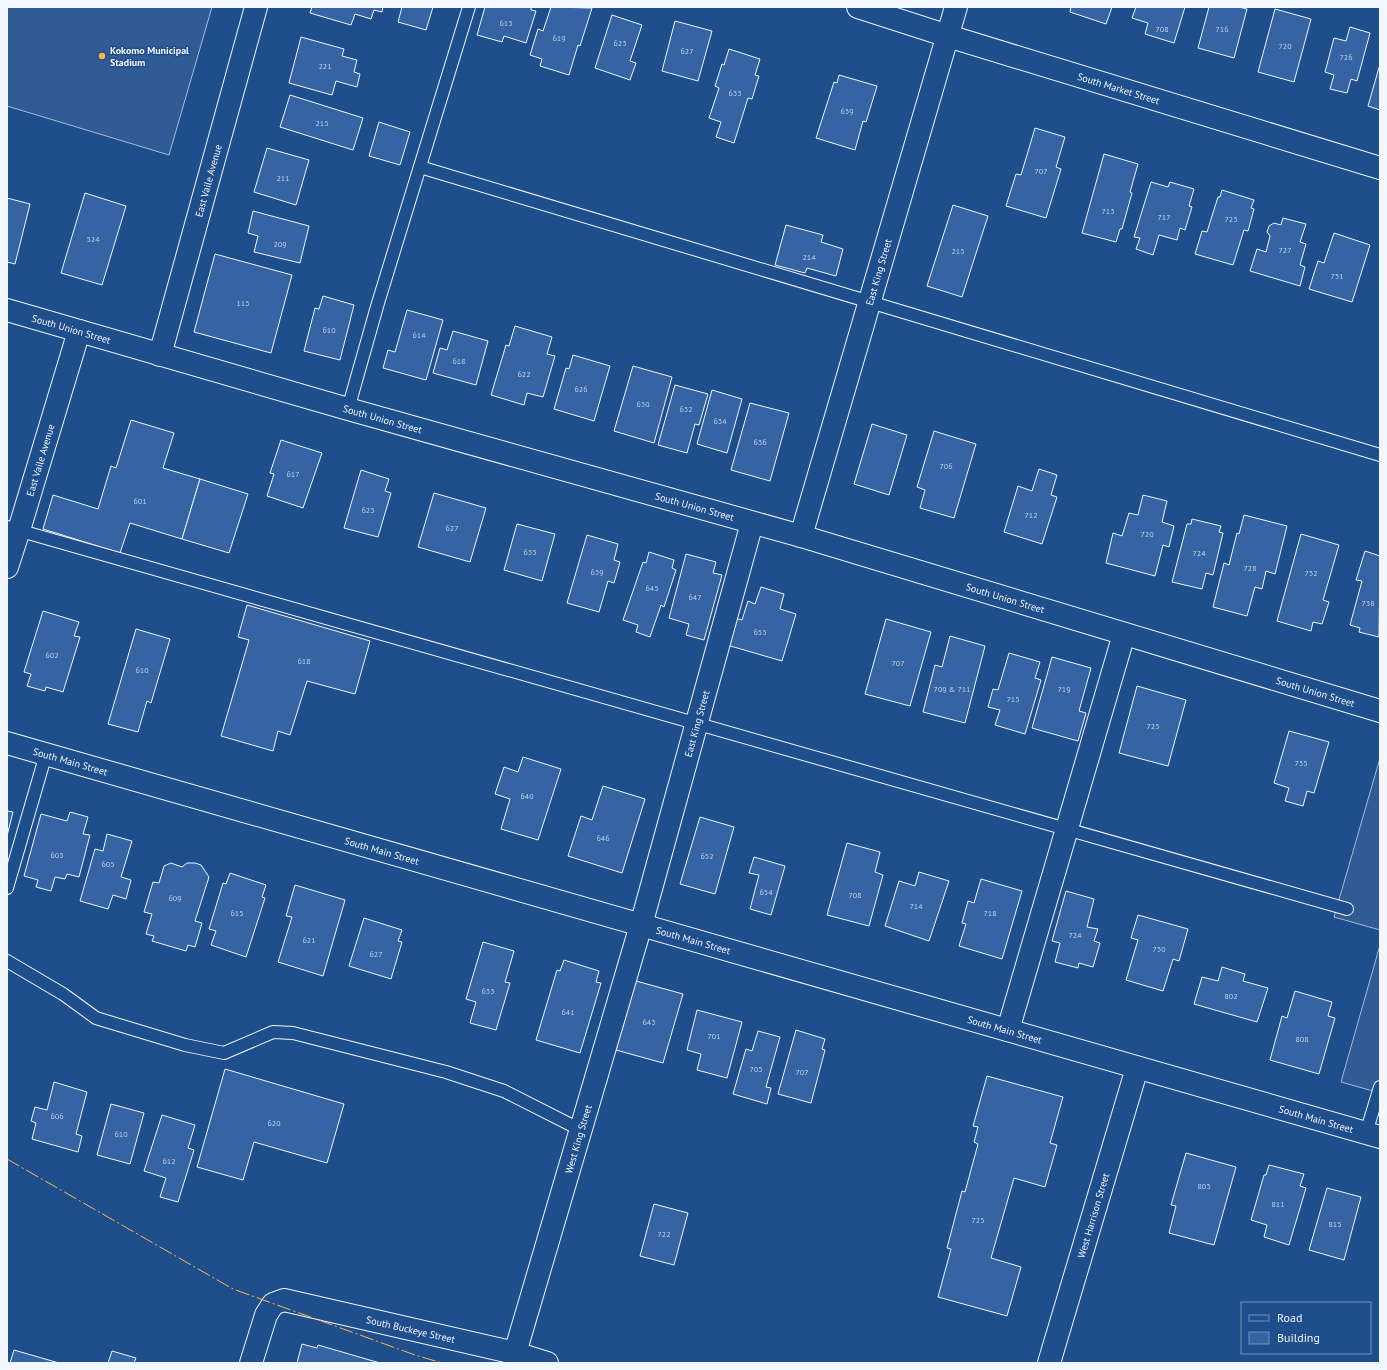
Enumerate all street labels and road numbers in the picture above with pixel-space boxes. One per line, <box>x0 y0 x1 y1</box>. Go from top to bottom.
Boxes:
street label: South Market Street <box>1076 69 1162 107</box>
street label: East Vaile Avenue <box>192 143 224 218</box>
street label: East King Street <box>862 237 894 307</box>
street label: South Union Street <box>30 311 113 346</box>
street label: South Union Street <box>342 401 424 436</box>
street label: East Vaile Avenue <box>23 422 57 498</box>
street label: South Union Street <box>654 489 736 524</box>
street label: South Union Street <box>964 580 1047 616</box>
street label: South Union Street <box>1275 673 1357 710</box>
street label: East King Street <box>681 688 712 758</box>
street label: South Main Street <box>32 744 110 778</box>
street label: South Main Street <box>343 834 421 868</box>
street label: South Main Street <box>655 923 733 957</box>
street label: South Main Street <box>966 1012 1044 1046</box>
street label: South Main Street <box>1277 1102 1356 1136</box>
street label: West King Street <box>562 1103 594 1175</box>
street label: West Harrison Street <box>1074 1171 1112 1259</box>
street label: South Buckeye Street <box>365 1313 457 1346</box>

